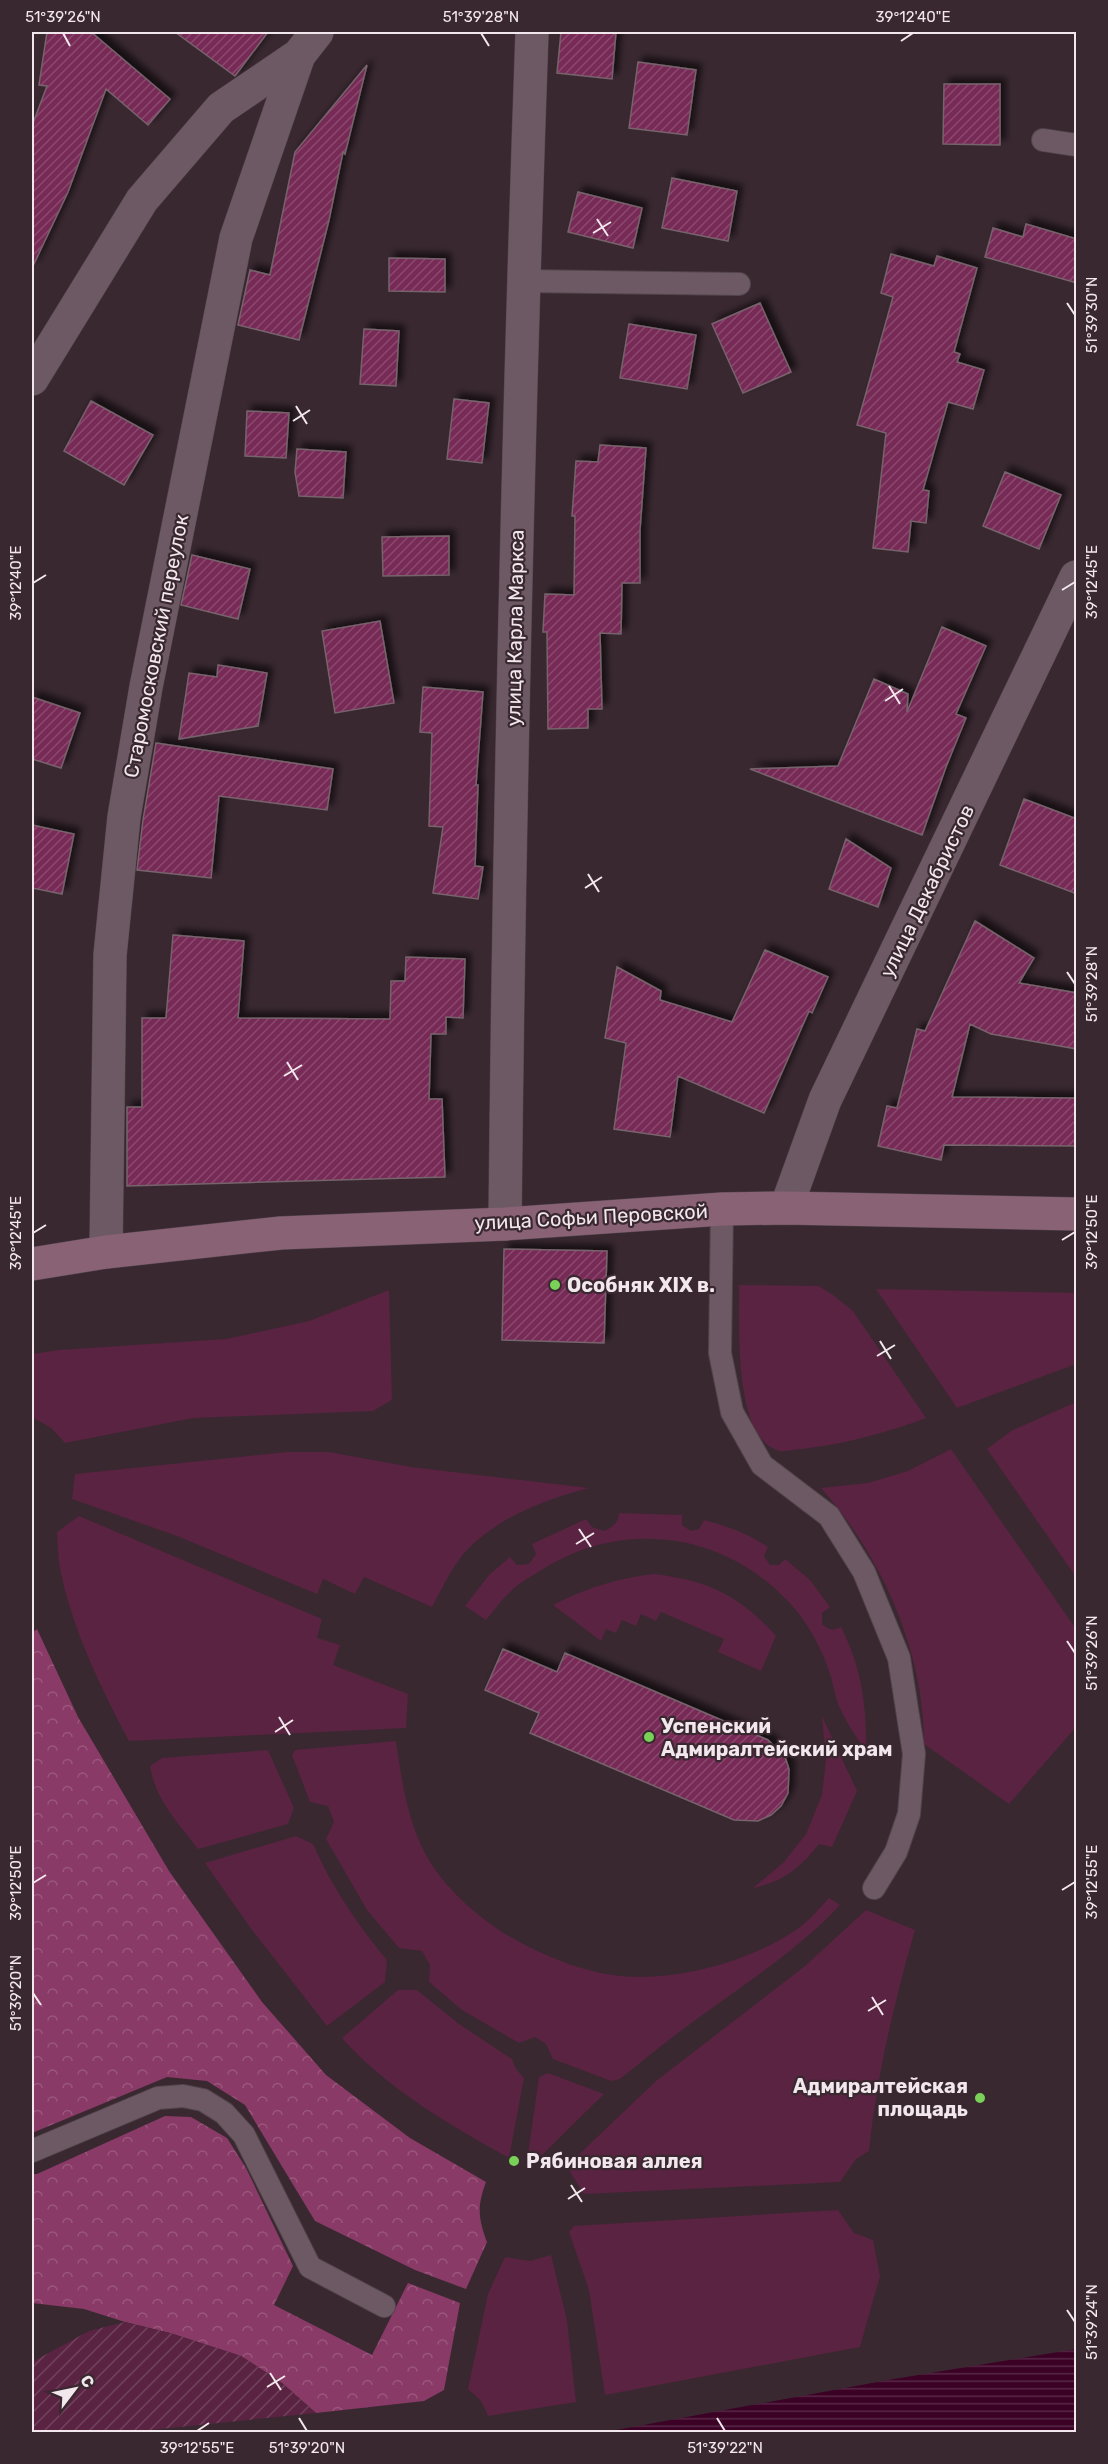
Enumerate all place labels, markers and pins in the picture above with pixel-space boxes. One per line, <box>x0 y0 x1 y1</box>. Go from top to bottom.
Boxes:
place label: Особняк XIX в. <box>567 1273 715 1297</box>
marker: Особняк XIX в. <box>548 1278 562 1292</box>
place label: Успенский Адмиралтейский храм <box>661 1714 893 1761</box>
marker: Успенский Адмиралтейский храм <box>642 1730 656 1744</box>
place label: Адмиралтейская площадь <box>793 2074 968 2121</box>
marker: Адмиралтейская площадь <box>973 2091 987 2105</box>
place label: Рябиновая аллея <box>526 2149 703 2173</box>
marker: Рябиновая аллея <box>507 2154 521 2168</box>

